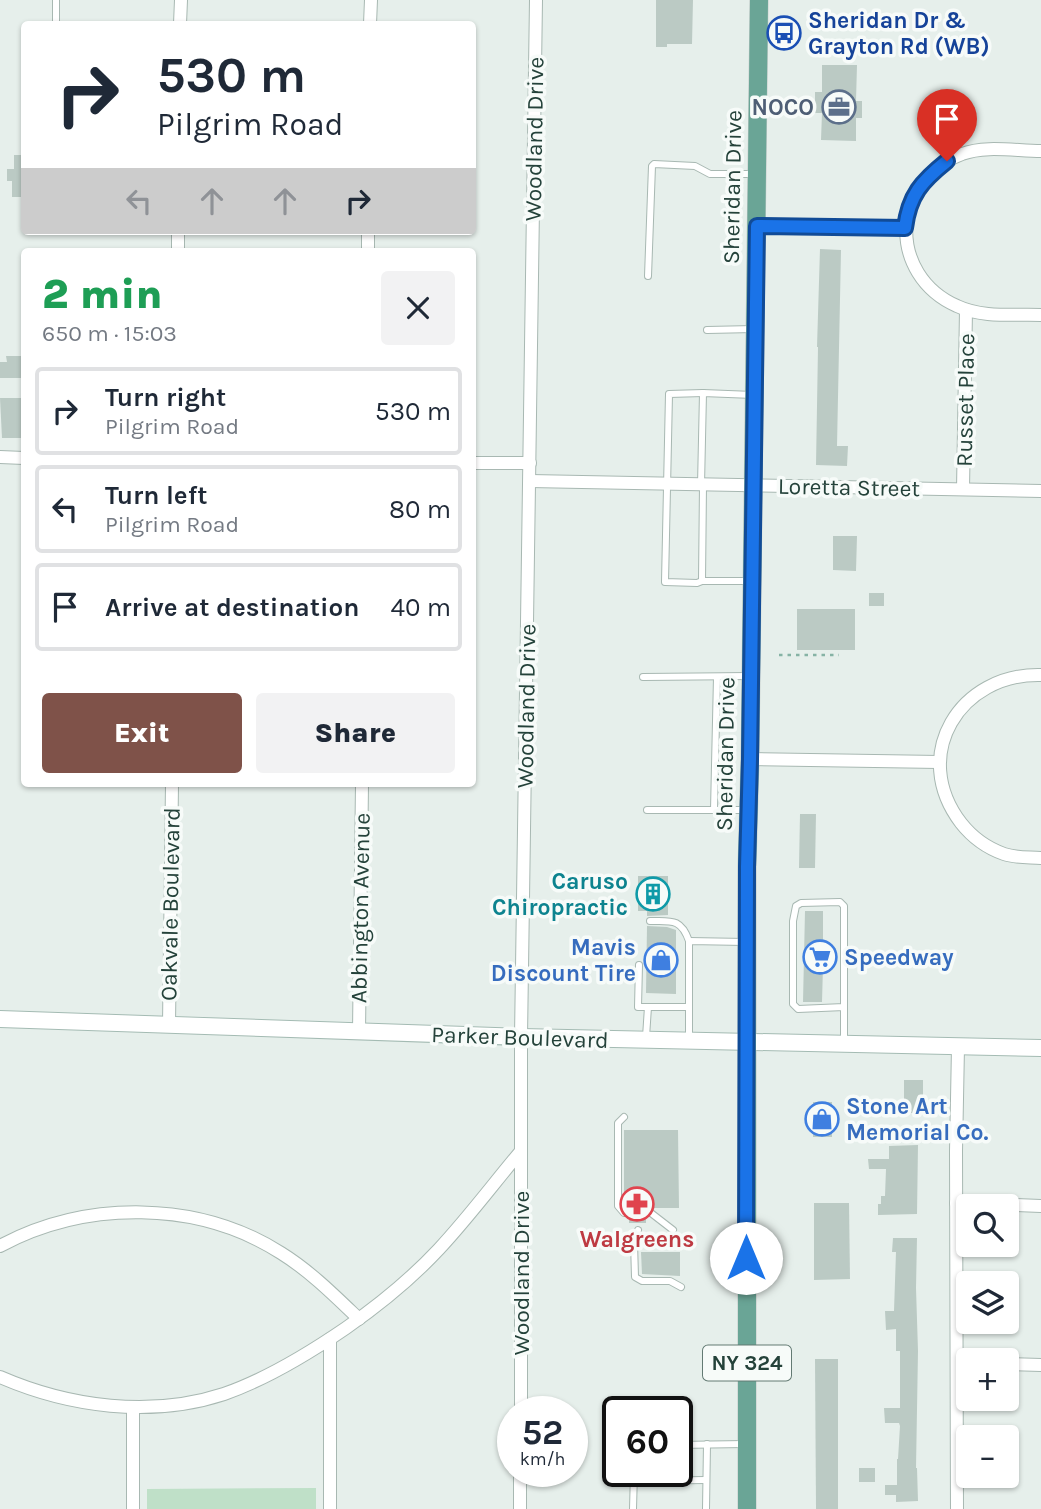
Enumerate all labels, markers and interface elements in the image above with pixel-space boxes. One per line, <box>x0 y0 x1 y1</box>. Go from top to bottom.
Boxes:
place label: Sheridan Dr & Grayton Rd (WB) <box>808 7 990 60</box>
bus stop icon: Sheridan Dr & Grayton Rd (WB) <box>765 14 803 52</box>
text: 530 m <box>157 47 306 104</box>
icon: right <box>42 49 133 140</box>
street label: Woodland Drive <box>520 57 549 221</box>
office icon: NOCO <box>820 88 858 126</box>
pin <box>917 89 977 161</box>
place label: NOCO <box>752 94 814 121</box>
icon: arrive <box>928 100 966 138</box>
text: Pilgrim Road <box>157 106 344 143</box>
street label: Sheridan Drive <box>718 110 747 264</box>
icon: left <box>120 182 158 220</box>
icon: ahead <box>193 182 231 220</box>
icon: ahead <box>266 182 304 220</box>
icon: right <box>339 182 377 220</box>
text: 2 min <box>42 269 162 319</box>
button: close <box>381 271 455 345</box>
text: 650 m · 15:03 <box>42 320 177 347</box>
street label: Russet Place <box>951 333 980 467</box>
text: Turn right <box>105 382 226 413</box>
icon: right <box>46 392 84 430</box>
text: 530 m <box>375 396 451 427</box>
text: Pilgrim Road <box>105 413 239 440</box>
street label: Loretta Street <box>778 473 921 502</box>
text: Turn left <box>105 480 207 511</box>
icon: left <box>46 490 84 528</box>
text: 80 m <box>389 494 451 525</box>
text: Pilgrim Road <box>105 511 239 538</box>
icon: arrive <box>46 588 84 626</box>
text: Arrive at destination <box>105 592 359 623</box>
text: 40 m <box>391 592 451 623</box>
street label: Woodland Drive <box>512 624 541 788</box>
street label: Sheridan Drive <box>711 677 740 831</box>
button: Exit <box>42 693 242 773</box>
button: Share <box>256 693 455 773</box>
street label: Oakvale Boulevard <box>155 807 186 1001</box>
street label: Abbington Avenue <box>345 813 376 1003</box>
place label: Caruso Chiropractic <box>492 868 628 921</box>
building icon: Caruso Chiropractic <box>634 875 672 913</box>
place label: Mavis Discount Tire <box>491 934 636 987</box>
supermarket icon: Speedway <box>801 938 839 976</box>
shop icon: Mavis Discount Tire <box>642 941 680 979</box>
place label: Speedway <box>844 944 954 971</box>
street label: Parker Boulevard <box>431 1021 609 1054</box>
place label: Stone Art Memorial Co. <box>846 1093 989 1146</box>
shop icon: Stone Art Memorial Co. <box>803 1100 841 1138</box>
pharmacy icon: Walgreens <box>618 1185 656 1223</box>
street label: Woodland Drive <box>508 1191 535 1355</box>
map controls <box>956 1194 1019 1488</box>
button: search <box>956 1194 1019 1257</box>
position arrow <box>709 1221 783 1295</box>
place label: Walgreens <box>580 1226 694 1253</box>
button: layers <box>956 1271 1019 1334</box>
road number: NY 324 <box>703 1346 791 1380</box>
button: + <box>956 1348 1019 1411</box>
speed limit sign: 60 <box>602 1396 693 1487</box>
text: 52 <box>522 1412 563 1453</box>
button: − <box>956 1425 1019 1488</box>
text: km/h <box>520 1448 565 1470</box>

